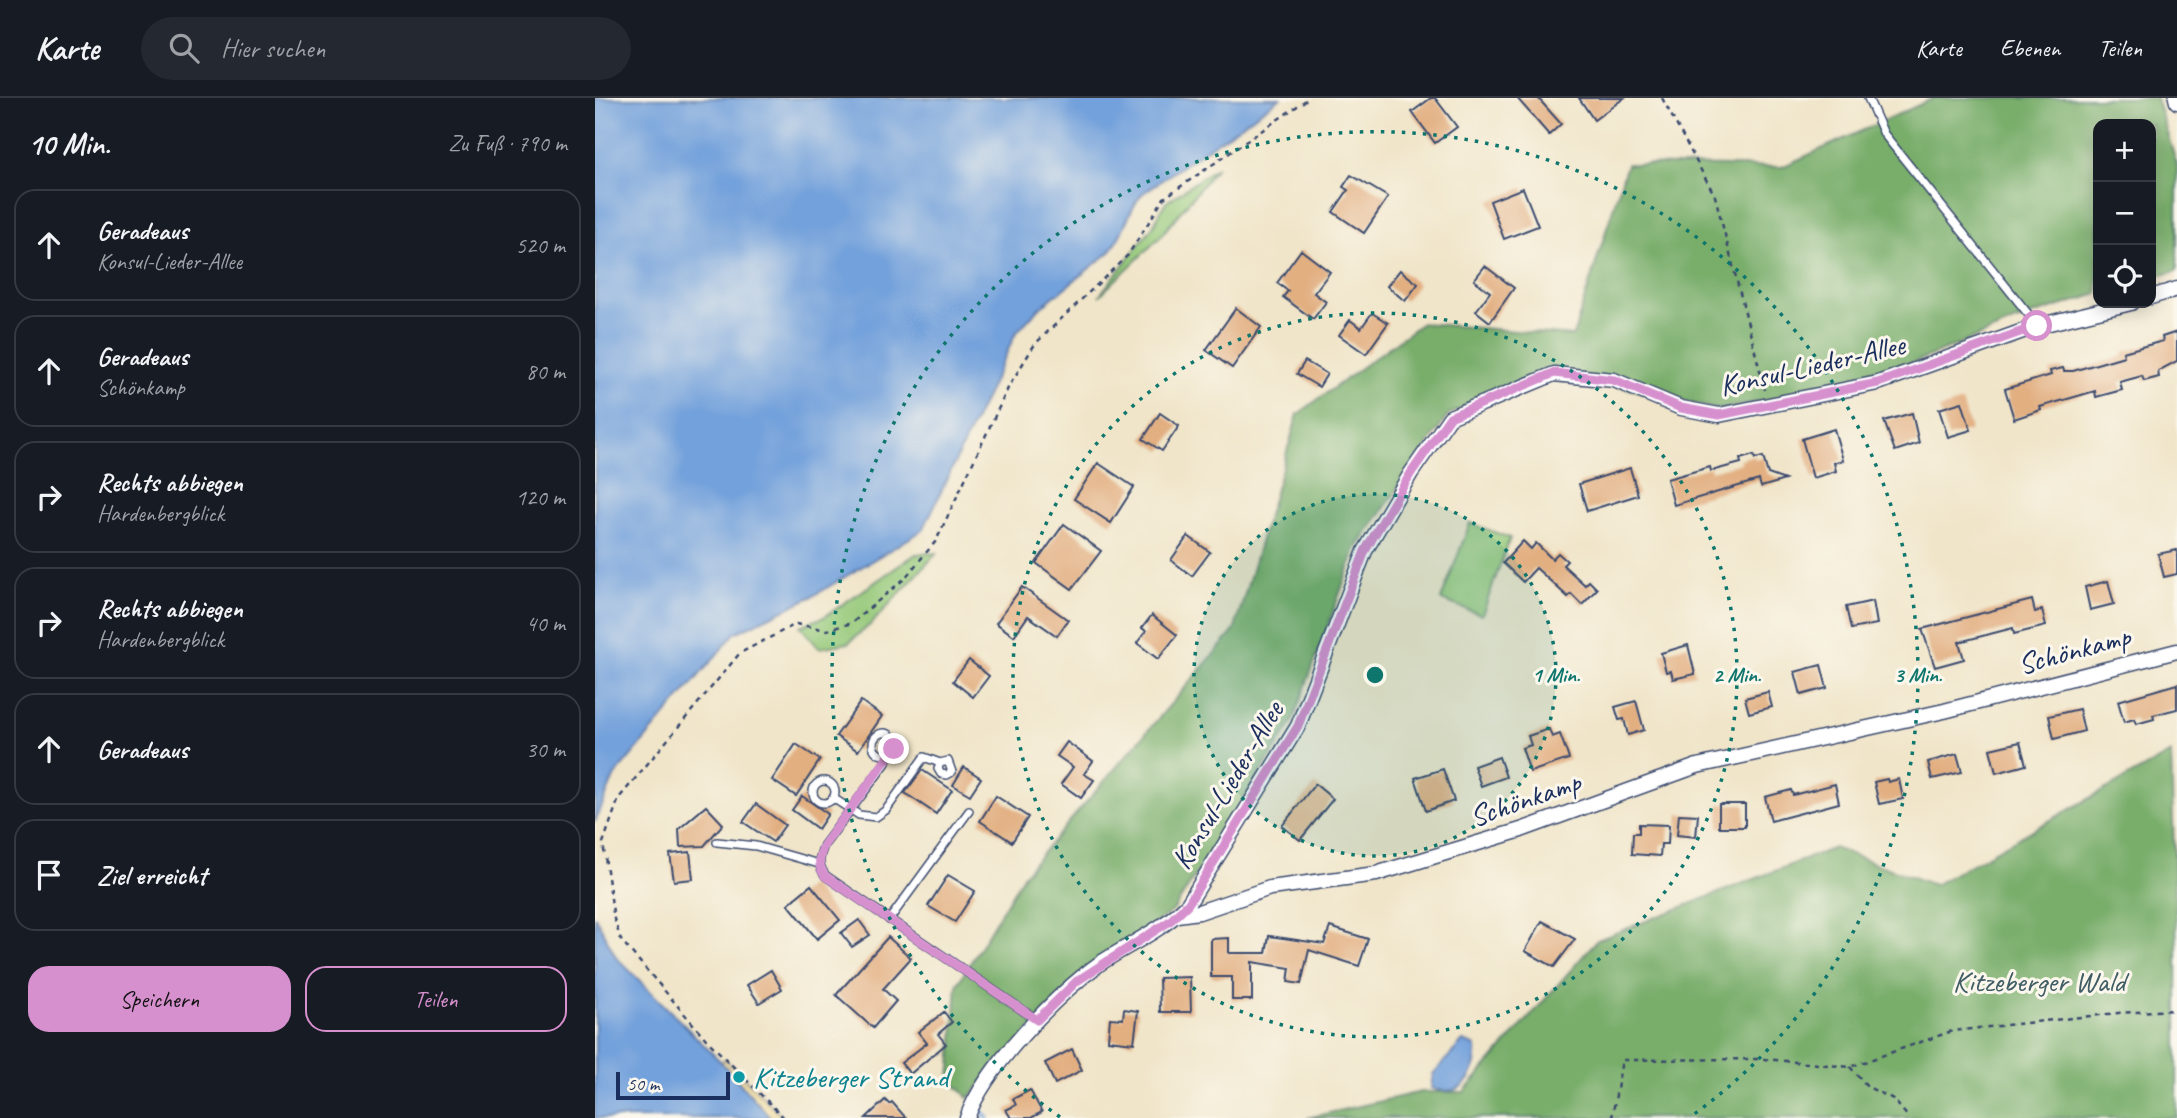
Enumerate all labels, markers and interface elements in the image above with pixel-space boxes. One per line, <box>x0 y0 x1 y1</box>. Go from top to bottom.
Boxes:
search box <box>141 17 631 80</box>
text: Karte <box>35 27 99 69</box>
icon: search <box>165 29 203 67</box>
text: Hier suchen <box>221 32 325 65</box>
text: Karte <box>1916 33 1962 63</box>
text: Ebenen <box>2000 33 2060 63</box>
text: Teilen <box>2098 33 2142 63</box>
map controls <box>2093 119 2156 308</box>
button: + <box>2093 119 2156 182</box>
text: 10 Min. <box>28 125 110 163</box>
text: Zu Fuß · 790 m <box>448 129 567 158</box>
button: − <box>2093 182 2156 245</box>
text: Geradeaus <box>97 214 188 247</box>
icon: ahead <box>30 226 68 264</box>
text: 520 m <box>516 231 565 260</box>
button: locate <box>2093 245 2156 308</box>
text: Konsul-Lieder-Allee <box>97 247 242 276</box>
route start <box>2021 310 2052 341</box>
street label: Konsul-Lieder-Allee <box>1716 325 1911 405</box>
text: Geradeaus <box>97 340 188 373</box>
icon: ahead <box>30 352 68 390</box>
text: 80 m <box>526 357 565 386</box>
text: Schönkamp <box>97 373 185 402</box>
text: Rechts abbiegen <box>97 466 243 499</box>
icon: right <box>30 478 68 516</box>
text: 120 m <box>516 483 565 512</box>
text: Hardenbergblick <box>97 499 224 528</box>
text: Rechts abbiegen <box>97 592 243 625</box>
icon: right <box>30 604 68 642</box>
text: 40 m <box>526 609 565 638</box>
street label: Schönkamp <box>2014 616 2136 683</box>
text: Hardenbergblick <box>97 625 224 654</box>
text: 1 Min. <box>1532 662 1581 688</box>
text: 2 Min. <box>1713 662 1762 688</box>
text: 3 Min. <box>1894 662 1943 688</box>
centre of rings <box>1363 663 1387 687</box>
street label: Konsul-Lieder-Allee <box>1162 692 1293 876</box>
icon: ahead <box>30 730 68 768</box>
text: Geradeaus <box>97 733 188 766</box>
route end <box>878 733 909 764</box>
text: 30 m <box>526 735 565 764</box>
street label: Schönkamp <box>1465 762 1587 836</box>
icon: arrive <box>30 856 68 894</box>
text: Ziel erreicht <box>97 859 207 892</box>
park label: Kitzeberger Wald <box>1953 962 2129 1000</box>
button: Speichern <box>28 966 291 1032</box>
button: Teilen <box>305 966 567 1032</box>
place label: Kitzeberger Strand <box>753 1058 952 1096</box>
scale bar <box>616 1069 730 1101</box>
marker: Kitzeberger Strand <box>731 1069 747 1085</box>
text: 50 m <box>627 1072 659 1096</box>

